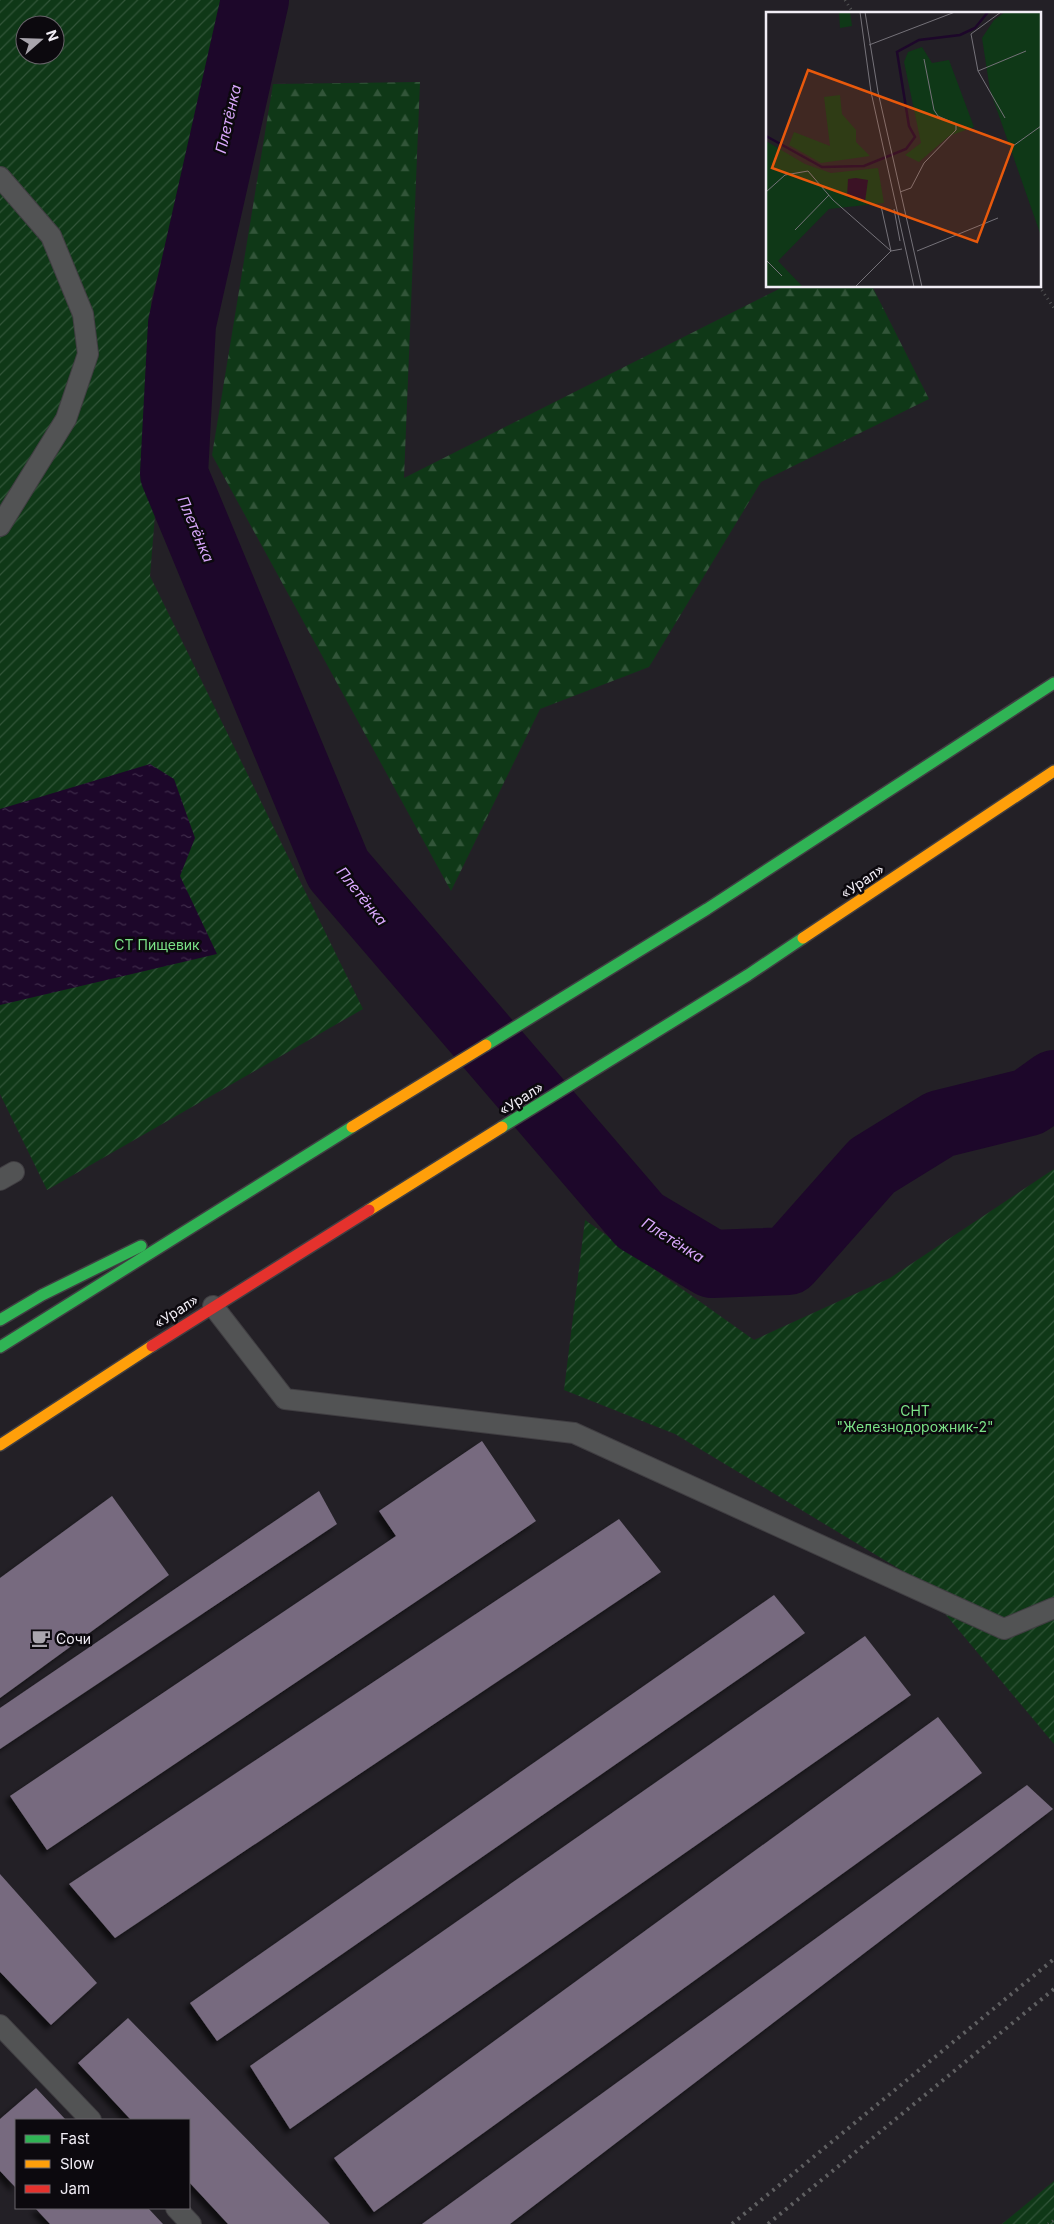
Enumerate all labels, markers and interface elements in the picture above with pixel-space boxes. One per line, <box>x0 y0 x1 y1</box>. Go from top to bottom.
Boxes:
inset map <box>766 12 1042 288</box>
north arrow <box>15 15 65 65</box>
text: N <box>43 27 62 43</box>
water label: Плетёнка <box>211 83 245 155</box>
water label: Плетёнка <box>174 493 218 565</box>
street label: «Урал» <box>837 860 887 902</box>
water label: Плетёнка <box>333 863 391 929</box>
park label: СТ Пищевик <box>114 936 200 953</box>
street label: «Урал» <box>496 1078 546 1118</box>
water label: Плетёнка <box>638 1213 708 1267</box>
street label: «Урал» <box>151 1290 201 1332</box>
park label: СНТ "Железнодорожник-2" <box>836 1402 994 1435</box>
cafe icon: Сочи <box>30 1627 52 1649</box>
place label: Сочи <box>56 1630 91 1647</box>
legend <box>15 2119 190 2209</box>
text: Fast <box>60 2129 90 2148</box>
text: Slow <box>60 2154 94 2173</box>
text: Jam <box>60 2179 90 2198</box>

